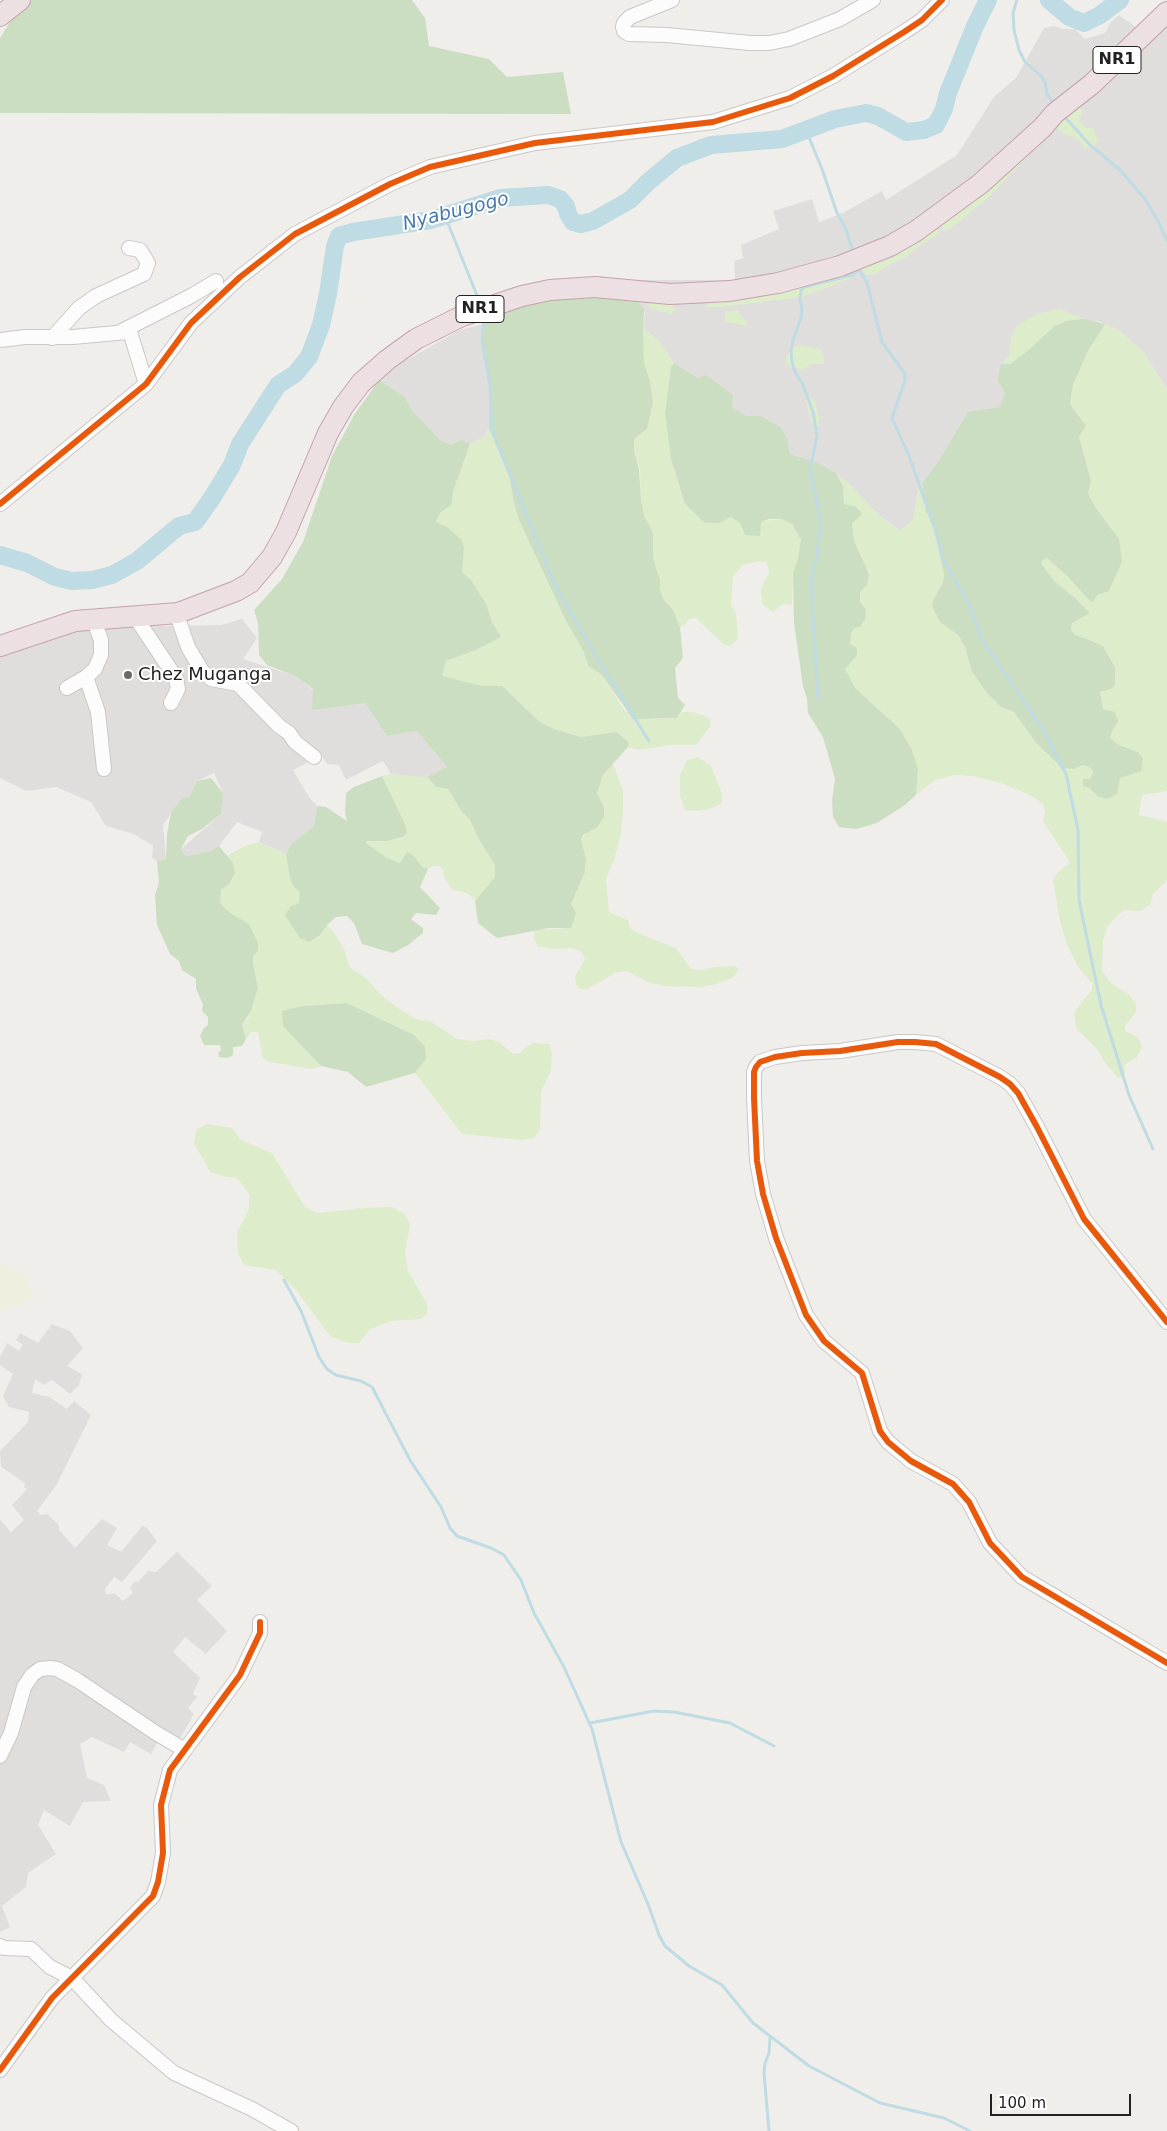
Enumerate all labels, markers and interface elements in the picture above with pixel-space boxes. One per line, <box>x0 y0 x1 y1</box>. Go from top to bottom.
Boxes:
road number: NR1 <box>1093 46 1141 74</box>
water label: Nyabugogo <box>401 188 511 236</box>
road number: NR1 <box>456 296 504 322</box>
place label: Chez Muganga <box>138 664 271 686</box>
marker: Chez Muganga <box>122 669 134 681</box>
scale bar <box>992 2084 1133 2116</box>
text: 100 m <box>998 2094 1046 2112</box>

